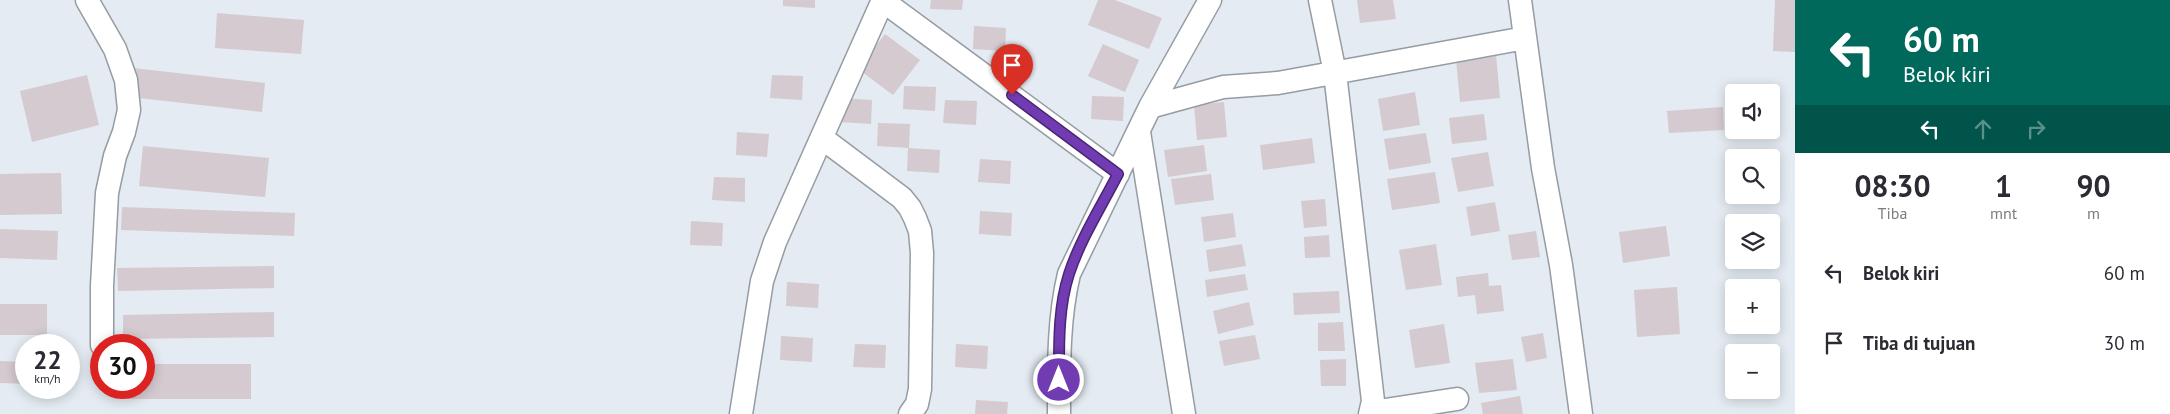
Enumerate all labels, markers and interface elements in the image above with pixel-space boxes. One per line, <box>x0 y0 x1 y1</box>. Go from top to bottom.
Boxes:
text: 60 m <box>1903 16 1980 62</box>
icon: left <box>1820 20 1885 85</box>
pin <box>991 44 1033 95</box>
icon: arrive <box>998 51 1026 79</box>
text: Belok kiri <box>1903 60 1991 88</box>
map controls <box>1725 84 1780 399</box>
button: sound <box>1725 84 1780 139</box>
icon: left <box>1916 115 1944 143</box>
icon: ahead <box>1969 115 1997 143</box>
icon: right <box>2022 115 2050 143</box>
button: search <box>1725 149 1780 204</box>
text: 08:30 <box>1854 166 1931 205</box>
text: 1 <box>1995 166 2012 205</box>
text: 90 <box>2077 166 2111 205</box>
text: Tiba <box>1878 203 1907 223</box>
text: mnt <box>1990 203 2017 223</box>
text: m <box>2087 203 2100 223</box>
button: layers <box>1725 214 1780 269</box>
icon: left <box>1820 259 1848 287</box>
text: Belok kiri <box>1863 261 1939 285</box>
text: 60 m <box>2104 261 2145 285</box>
button: + <box>1725 279 1780 334</box>
icon: arrive <box>1820 329 1848 357</box>
text: Tiba di tujuan <box>1863 331 1975 355</box>
text: 30 m <box>2104 331 2145 355</box>
speed limit sign: 30 <box>90 334 155 399</box>
text: 22 <box>33 344 62 376</box>
button: − <box>1725 344 1780 399</box>
position arrow <box>1032 353 1084 405</box>
text: km/h <box>34 371 61 386</box>

